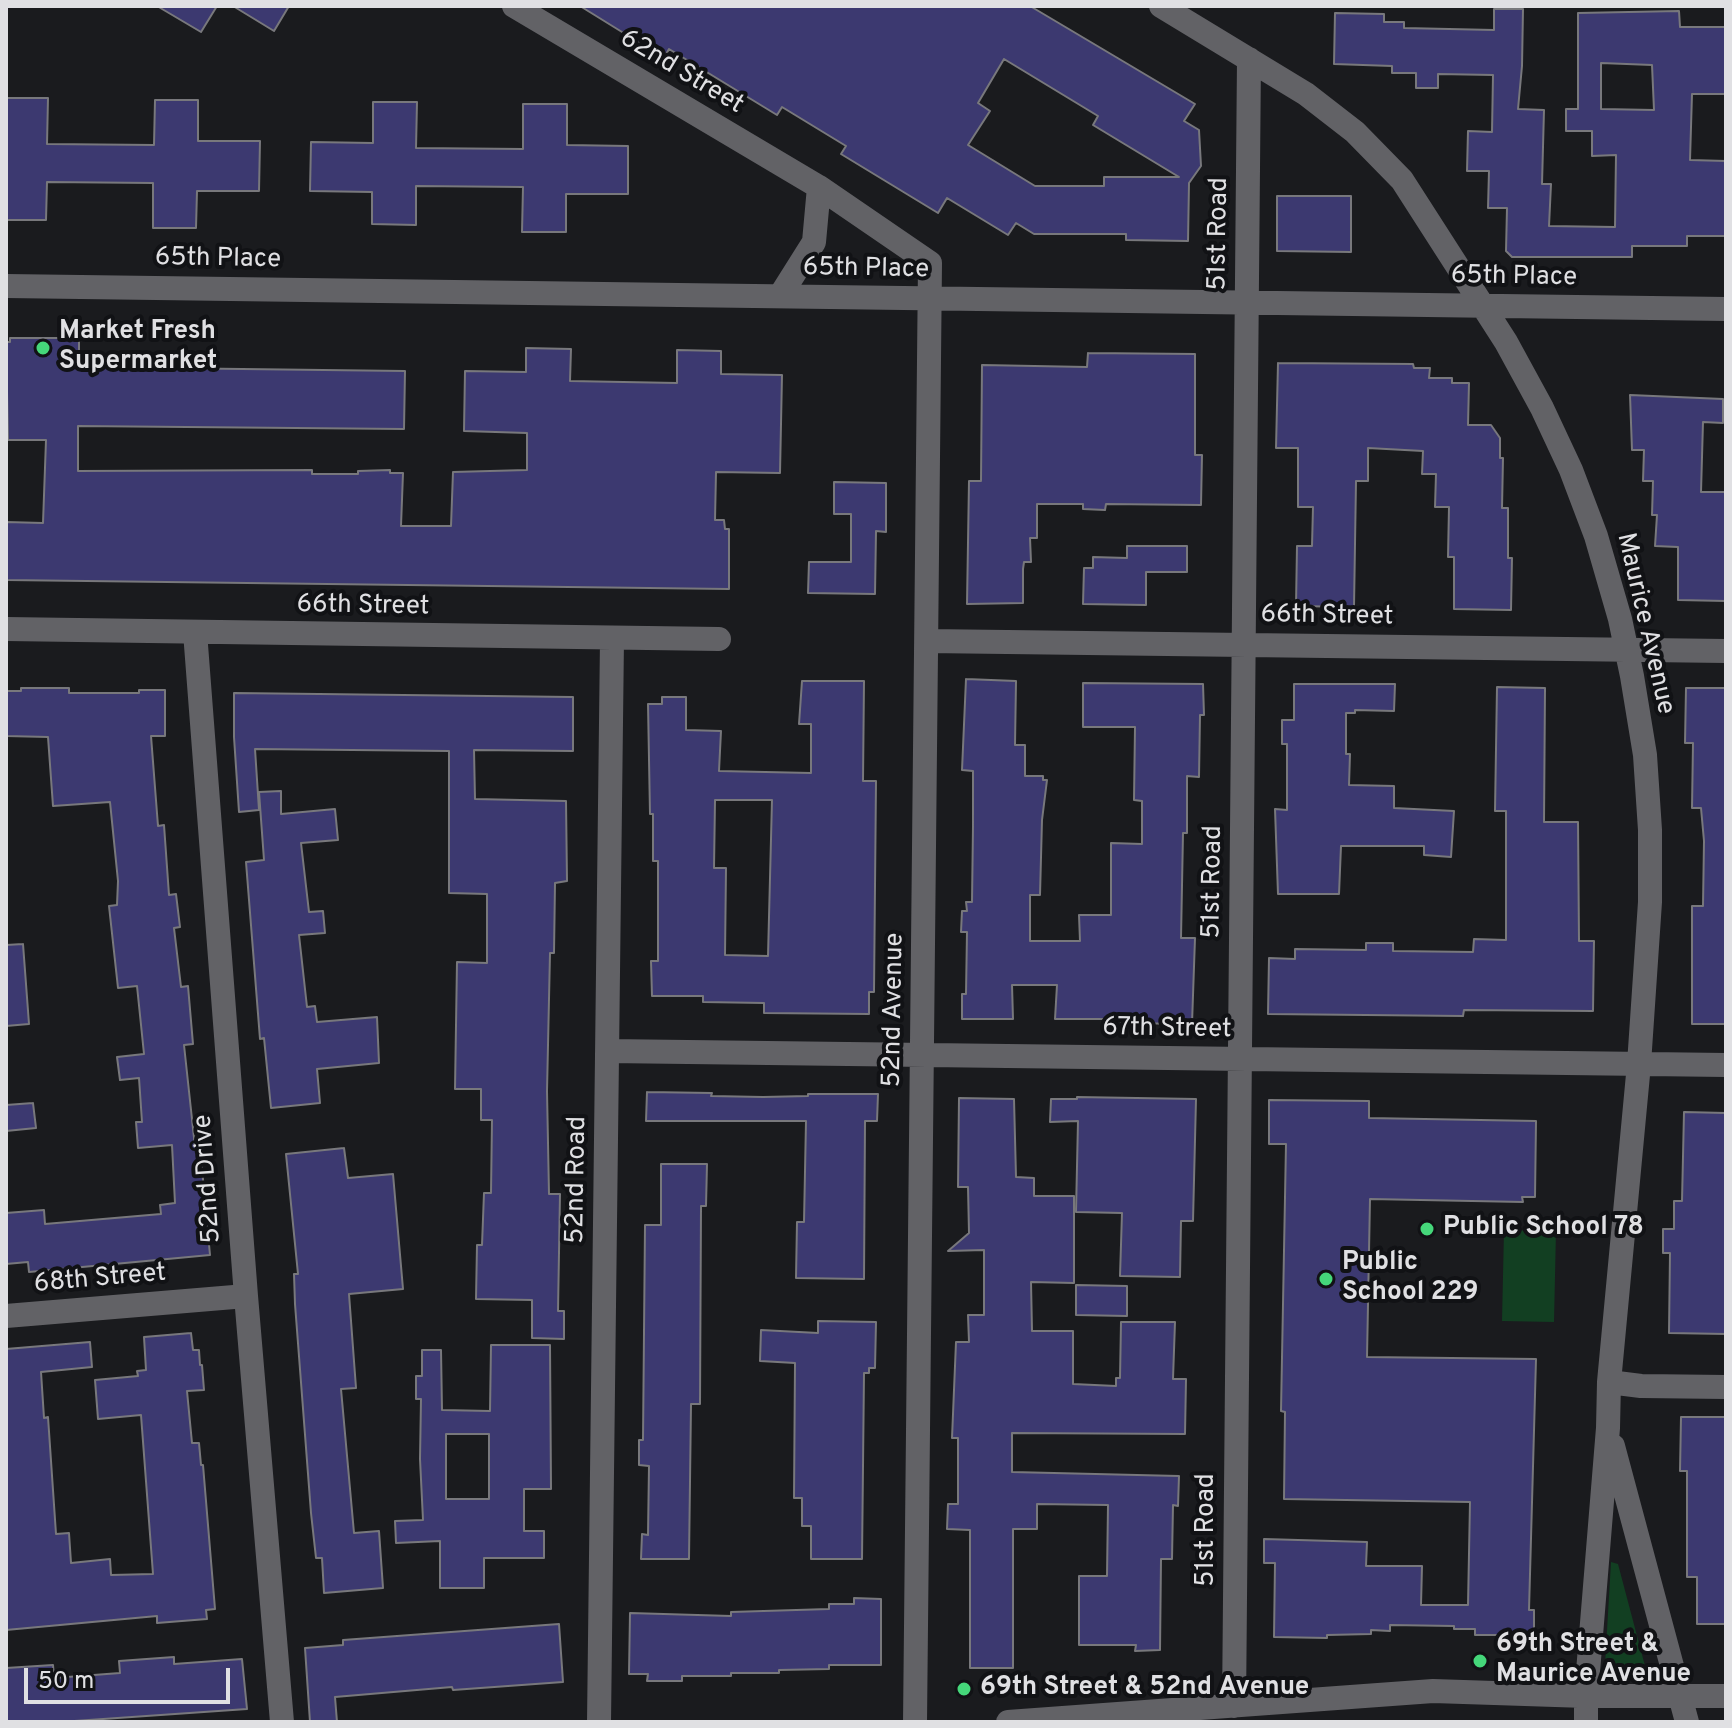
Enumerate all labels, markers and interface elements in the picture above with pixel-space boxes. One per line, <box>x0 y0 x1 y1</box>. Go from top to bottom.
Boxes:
street label: 62nd Street <box>613 24 749 122</box>
street label: 51st Road <box>1203 177 1237 291</box>
street label: 65th Place <box>155 243 281 277</box>
street label: 65th Place <box>803 253 929 287</box>
street label: 65th Place <box>1451 261 1577 295</box>
place label: Market Fresh Supermarket <box>59 317 217 378</box>
marker: Market Fresh Supermarket <box>34 339 52 357</box>
street label: Maurice Avenue <box>1608 530 1680 718</box>
street label: 66th Street <box>296 590 430 624</box>
street label: 66th Street <box>1260 600 1394 634</box>
street label: 51st Road <box>1197 825 1231 939</box>
street label: 52nd Avenue <box>878 932 912 1088</box>
street label: 67th Street <box>1102 1013 1232 1047</box>
street label: 52nd Drive <box>189 1113 229 1245</box>
street label: 52nd Road <box>561 1116 595 1244</box>
place label: Public School 78 <box>1443 1213 1644 1245</box>
marker: Public School 78 <box>1418 1220 1436 1238</box>
place label: Public School 229 <box>1342 1248 1479 1310</box>
street label: 68th Street <box>33 1259 167 1301</box>
marker: Public School 229 <box>1317 1270 1335 1288</box>
street label: 51st Road <box>1192 1473 1224 1587</box>
place label: 69th Street & Maurice Avenue <box>1496 1630 1691 1692</box>
scale bar <box>28 1652 234 1702</box>
marker: 69th Street & Maurice Avenue <box>1471 1652 1489 1670</box>
text: 50 m <box>38 1667 94 1697</box>
place label: 69th Street & 52nd Avenue <box>980 1673 1309 1705</box>
marker: 69th Street & 52nd Avenue <box>955 1680 973 1698</box>

